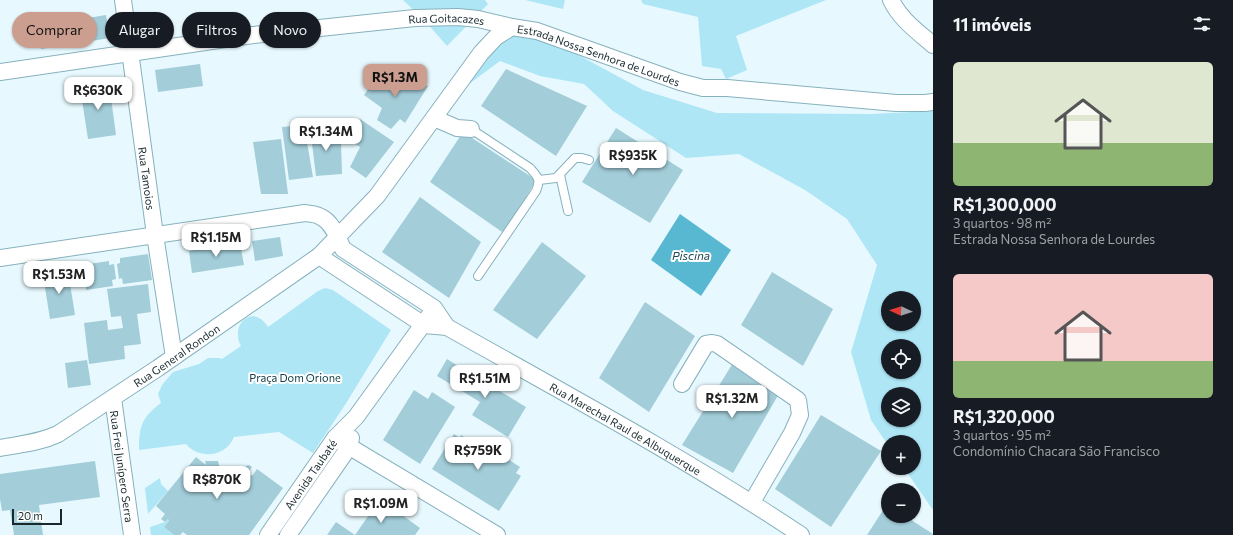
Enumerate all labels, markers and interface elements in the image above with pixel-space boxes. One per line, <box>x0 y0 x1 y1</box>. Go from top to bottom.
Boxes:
street label: Rua Goitacazes <box>407 10 486 27</box>
chip: Comprar <box>12 12 97 48</box>
chip: Alugar <box>105 12 174 48</box>
chip: Filtros <box>182 12 251 48</box>
chip: Novo <box>259 12 321 48</box>
icon: filters <box>1191 13 1213 35</box>
text: 11 imóveis <box>953 14 1031 35</box>
street label: Estrada Nossa Senhora de Lourdes <box>516 21 682 88</box>
pin: R$1.3M <box>362 64 428 98</box>
text: R$1.3M <box>372 69 418 85</box>
pin: R$630K <box>65 77 131 111</box>
text: R$630K <box>73 82 123 98</box>
icon: home <box>1047 88 1119 160</box>
pin: R$1.34M <box>289 118 363 152</box>
text: R$1.34M <box>299 123 353 139</box>
pin: R$935K <box>600 142 666 176</box>
street label: Rua Tamoios <box>137 146 158 211</box>
text: R$935K <box>609 147 657 163</box>
text: R$1,300,000 <box>953 194 1057 215</box>
text: 3 quartos · 98 m² <box>953 215 1051 231</box>
pin: R$1.15M <box>179 224 253 258</box>
text: R$1.15M <box>191 229 241 245</box>
text: Estrada Nossa Senhora de Lourdes <box>953 231 1155 247</box>
water label: Piscina <box>672 248 710 262</box>
pin: R$1.53M <box>22 261 96 295</box>
text: R$1.53M <box>32 266 86 282</box>
north arrow <box>881 291 921 331</box>
map controls <box>881 291 921 523</box>
icon: home <box>1047 300 1119 372</box>
street label: Rua General Rondon <box>131 321 222 389</box>
button: locate <box>881 339 921 379</box>
pin: R$1.51M <box>448 365 522 399</box>
text: R$1.51M <box>459 370 511 386</box>
park label: Praça Dom Orione <box>249 371 341 384</box>
street label: Rua Marechal Raul de Albuquerque <box>548 379 704 477</box>
pin: R$1.32M <box>695 385 769 419</box>
button: layers <box>881 387 921 427</box>
text: R$1.32M <box>705 390 759 406</box>
text: R$1,320,000 <box>953 406 1055 427</box>
street label: Rua Frei Junípero Serra <box>108 410 137 523</box>
text: 3 quartos · 95 m² <box>953 427 1051 443</box>
button: + <box>881 435 921 475</box>
street label: Avenida Taubaté <box>281 436 339 512</box>
pin: R$759K <box>445 437 511 471</box>
text: R$759K <box>454 442 502 458</box>
text: Condomínio Chacara São Francisco <box>953 443 1160 459</box>
pin: R$870K <box>184 466 250 500</box>
text: R$870K <box>192 471 242 487</box>
button: − <box>881 483 921 523</box>
pin: R$1.09M <box>344 490 418 524</box>
text: R$1.09M <box>354 495 408 511</box>
scale bar <box>12 507 62 526</box>
text: 20 m <box>18 509 43 522</box>

